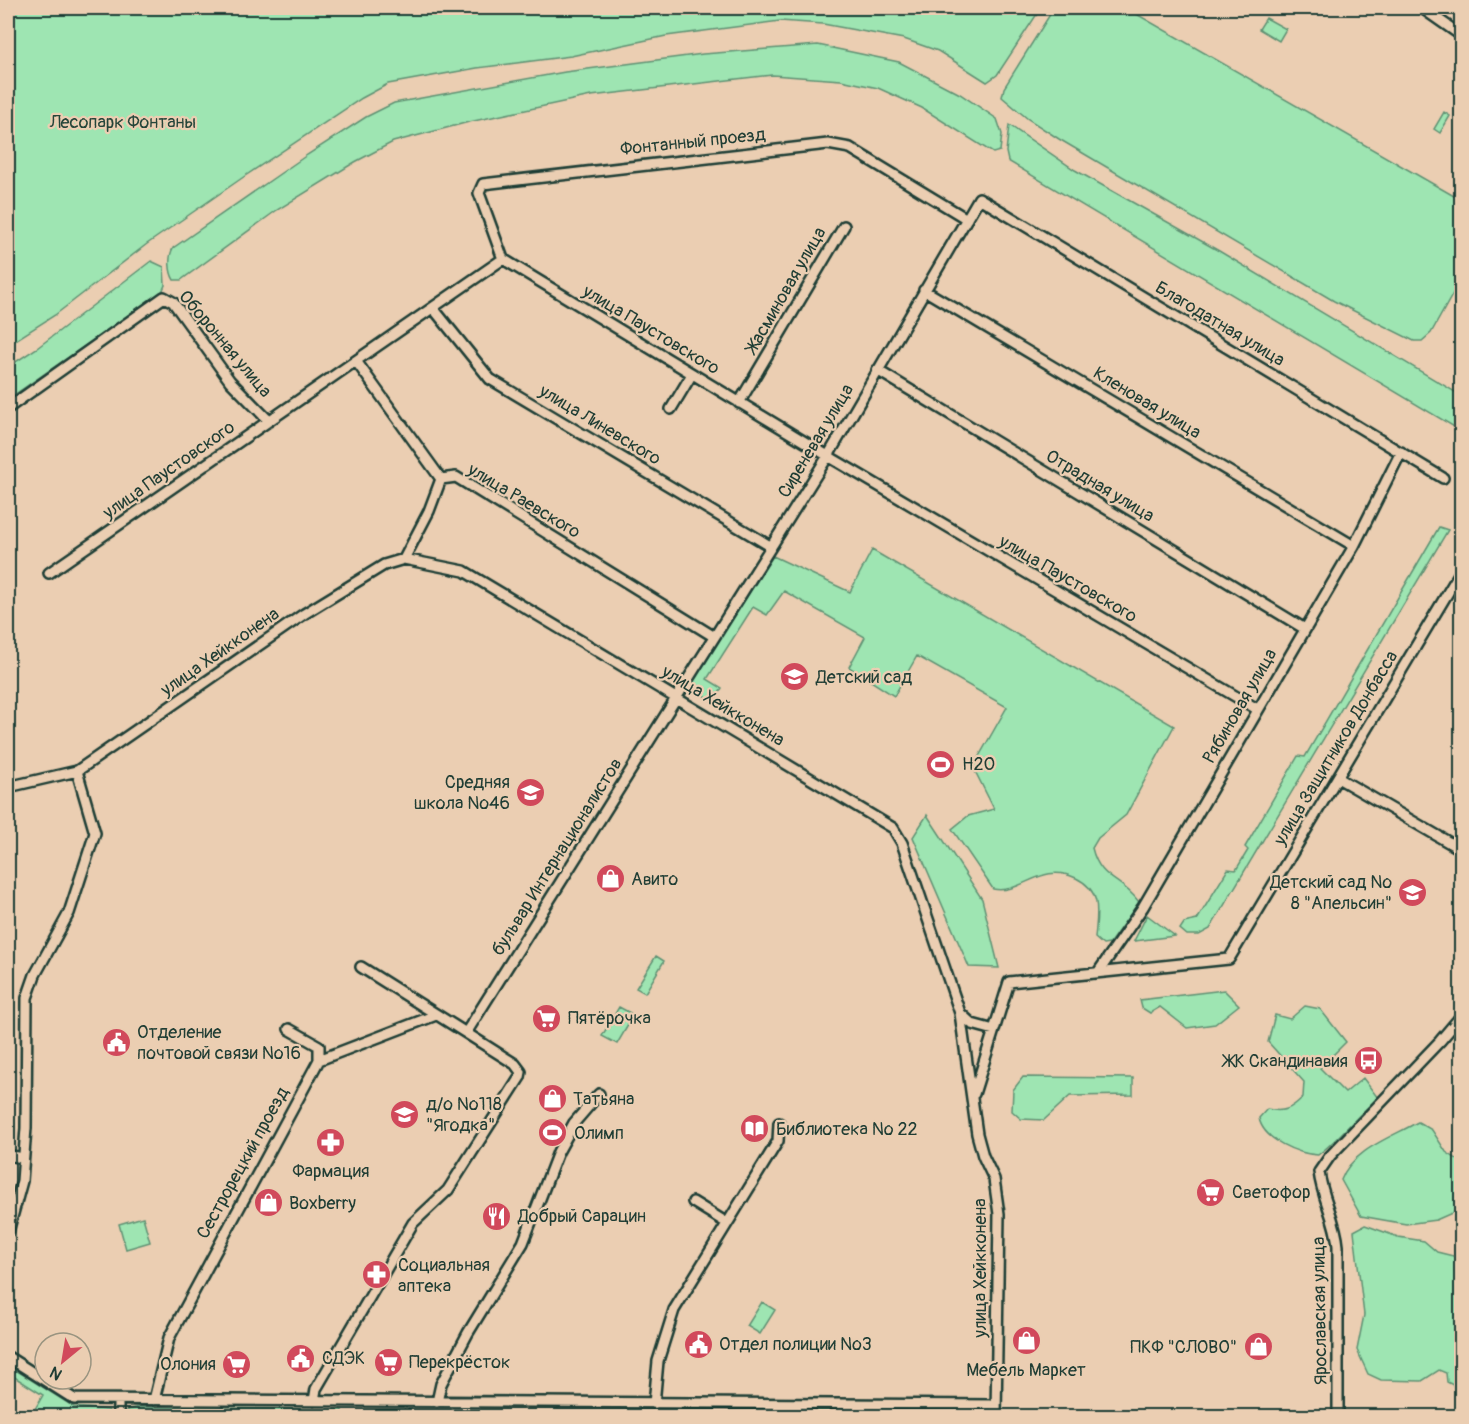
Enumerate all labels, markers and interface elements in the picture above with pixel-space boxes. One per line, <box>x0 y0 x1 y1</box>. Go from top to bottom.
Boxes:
park label: Лесопарк Фонтаны <box>49 111 196 134</box>
street label: Фонтанный проезд <box>619 123 767 161</box>
street label: Жасминовая улица <box>739 223 831 360</box>
street label: Благодатная улица <box>1151 276 1289 372</box>
street label: улица Паустовского <box>577 280 724 380</box>
street label: Оборонная улица <box>173 286 277 402</box>
street label: Кленовая улица <box>1089 362 1205 444</box>
street label: улица Линевского <box>534 379 665 471</box>
street label: Сиреневая улица <box>773 380 859 502</box>
street label: улица Паустовского <box>98 416 240 525</box>
street label: Отрадная улица <box>1042 445 1158 527</box>
street label: улица Раевского <box>462 458 585 544</box>
street label: улица Паустовского <box>994 530 1142 628</box>
street label: улица Хейкконена <box>156 603 284 702</box>
street label: Рябиновая улица <box>1198 644 1282 768</box>
street label: улица Защитников Донбасса <box>1268 647 1403 850</box>
street label: улица Хейкконена <box>656 660 789 752</box>
school or university icon: Детский сад <box>779 661 811 693</box>
place label: Детский сад <box>815 666 912 689</box>
sports icon: H2O <box>925 748 957 780</box>
place label: H2O <box>962 753 995 776</box>
street label: бульвар Интернационалистов <box>487 754 627 960</box>
place label: Средняя школа №46 <box>414 771 510 815</box>
school or university icon: Средняя школа №46 <box>515 776 547 808</box>
shop icon: Авито <box>594 863 626 895</box>
place label: Авито <box>631 868 679 891</box>
place label: Детский сад № 8 "Апельсин" <box>1269 871 1392 915</box>
school or university icon: Детский сад № 8 "Апельсин" <box>1397 876 1429 908</box>
supermarket icon: Пятёрочка <box>531 1002 563 1034</box>
place label: Пятёрочка <box>568 1007 651 1030</box>
place label: Отделение почтовой связи №16 <box>137 1021 301 1065</box>
public building icon: Отделение почтовой связи №16 <box>100 1026 132 1058</box>
bus stop icon: ЖК Скандинавия <box>1353 1045 1385 1077</box>
place label: ЖК Скандинавия <box>1221 1050 1348 1073</box>
street label: Сестрорецкий проезд <box>192 1083 294 1243</box>
shop icon: Татьяна <box>536 1083 568 1115</box>
place label: Татьяна <box>573 1088 634 1111</box>
place label: д/о №118 "Ягодка" <box>426 1093 502 1137</box>
school or university icon: д/о №118 "Ягодка" <box>389 1098 421 1130</box>
library icon: Библиотека № 22 <box>739 1113 771 1145</box>
sports icon: Олимп <box>537 1117 569 1149</box>
place label: Библиотека № 22 <box>776 1118 918 1141</box>
place label: Олимп <box>574 1122 624 1145</box>
pharmacy icon: Фармация <box>315 1126 347 1158</box>
place label: Фармация <box>293 1160 369 1183</box>
supermarket icon: Светофор <box>1195 1176 1227 1208</box>
place label: Светофор <box>1232 1181 1310 1204</box>
shop icon: Boxberry <box>252 1187 284 1219</box>
place label: Boxberry <box>289 1192 356 1215</box>
street label: улица Хейкконена <box>969 1198 992 1339</box>
restaurant icon: Добрый Сарацин <box>481 1200 513 1232</box>
place label: Добрый Сарацин <box>517 1205 646 1228</box>
street label: Ярославская улица <box>1307 1237 1333 1385</box>
place label: Социальная аптека <box>398 1254 490 1298</box>
pharmacy icon: Социальная аптека <box>361 1259 393 1291</box>
shop icon: Мебель Маркет <box>1010 1325 1042 1357</box>
public building icon: Отдел полиции №3 <box>682 1328 714 1360</box>
north arrow <box>33 1331 93 1391</box>
shop icon: ПКФ "СЛОВО" <box>1242 1331 1274 1363</box>
place label: Отдел полиции №3 <box>719 1333 872 1356</box>
place label: ПКФ "СЛОВО" <box>1130 1336 1237 1359</box>
public building icon: СДЭК <box>285 1342 317 1374</box>
supermarket icon: Перекрёсток <box>372 1346 404 1378</box>
place label: СДЭК <box>322 1347 365 1370</box>
supermarket icon: Олония <box>221 1348 253 1380</box>
place label: Перекрёсток <box>409 1351 510 1374</box>
place label: Олония <box>160 1353 216 1376</box>
place label: Мебель Маркет <box>966 1359 1086 1382</box>
text: N <box>46 1362 66 1384</box>

